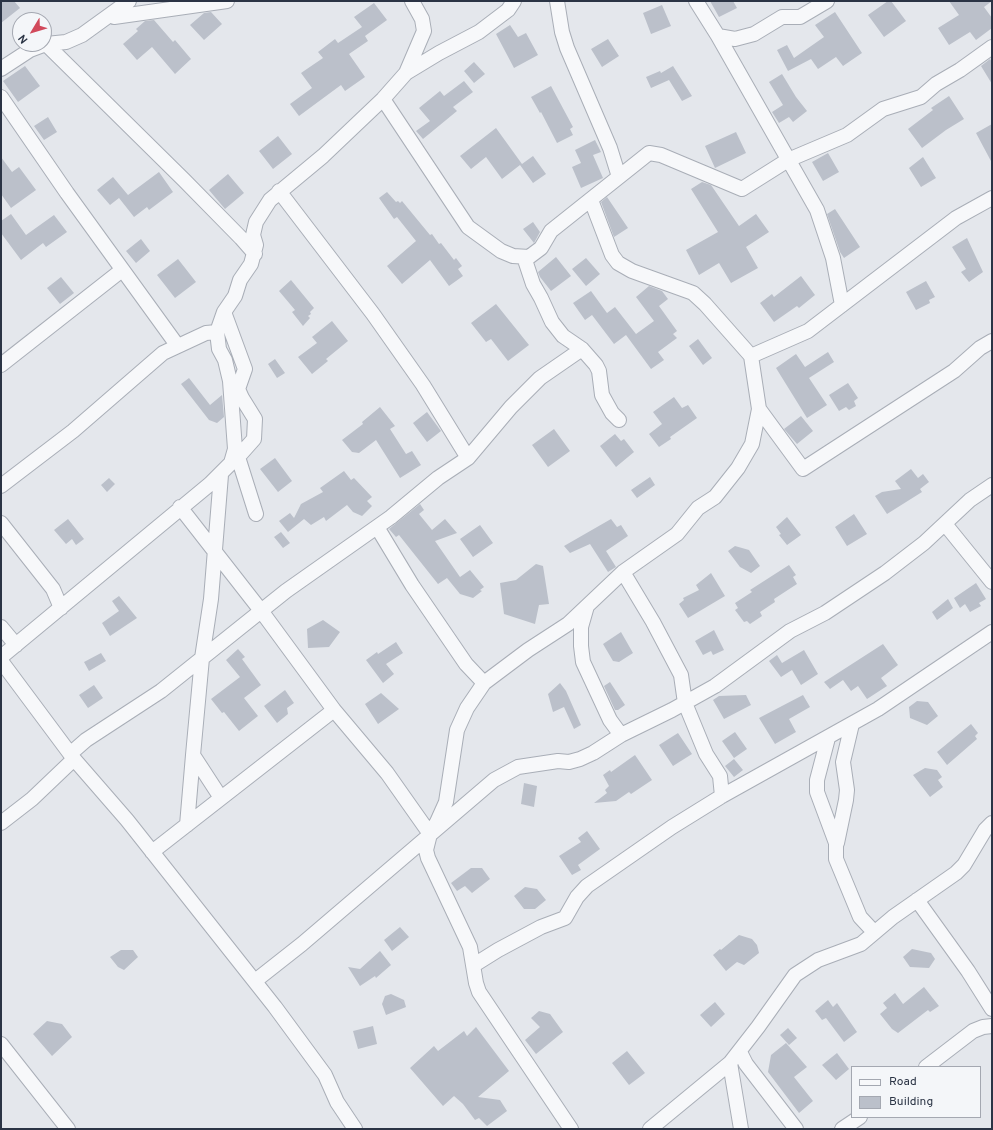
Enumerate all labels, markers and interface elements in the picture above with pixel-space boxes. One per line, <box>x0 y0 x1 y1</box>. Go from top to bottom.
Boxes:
north arrow <box>12 12 52 52</box>
text: N <box>15 31 31 46</box>
legend <box>851 1066 981 1118</box>
text: Road <box>889 1074 917 1090</box>
text: Building <box>889 1094 933 1110</box>

